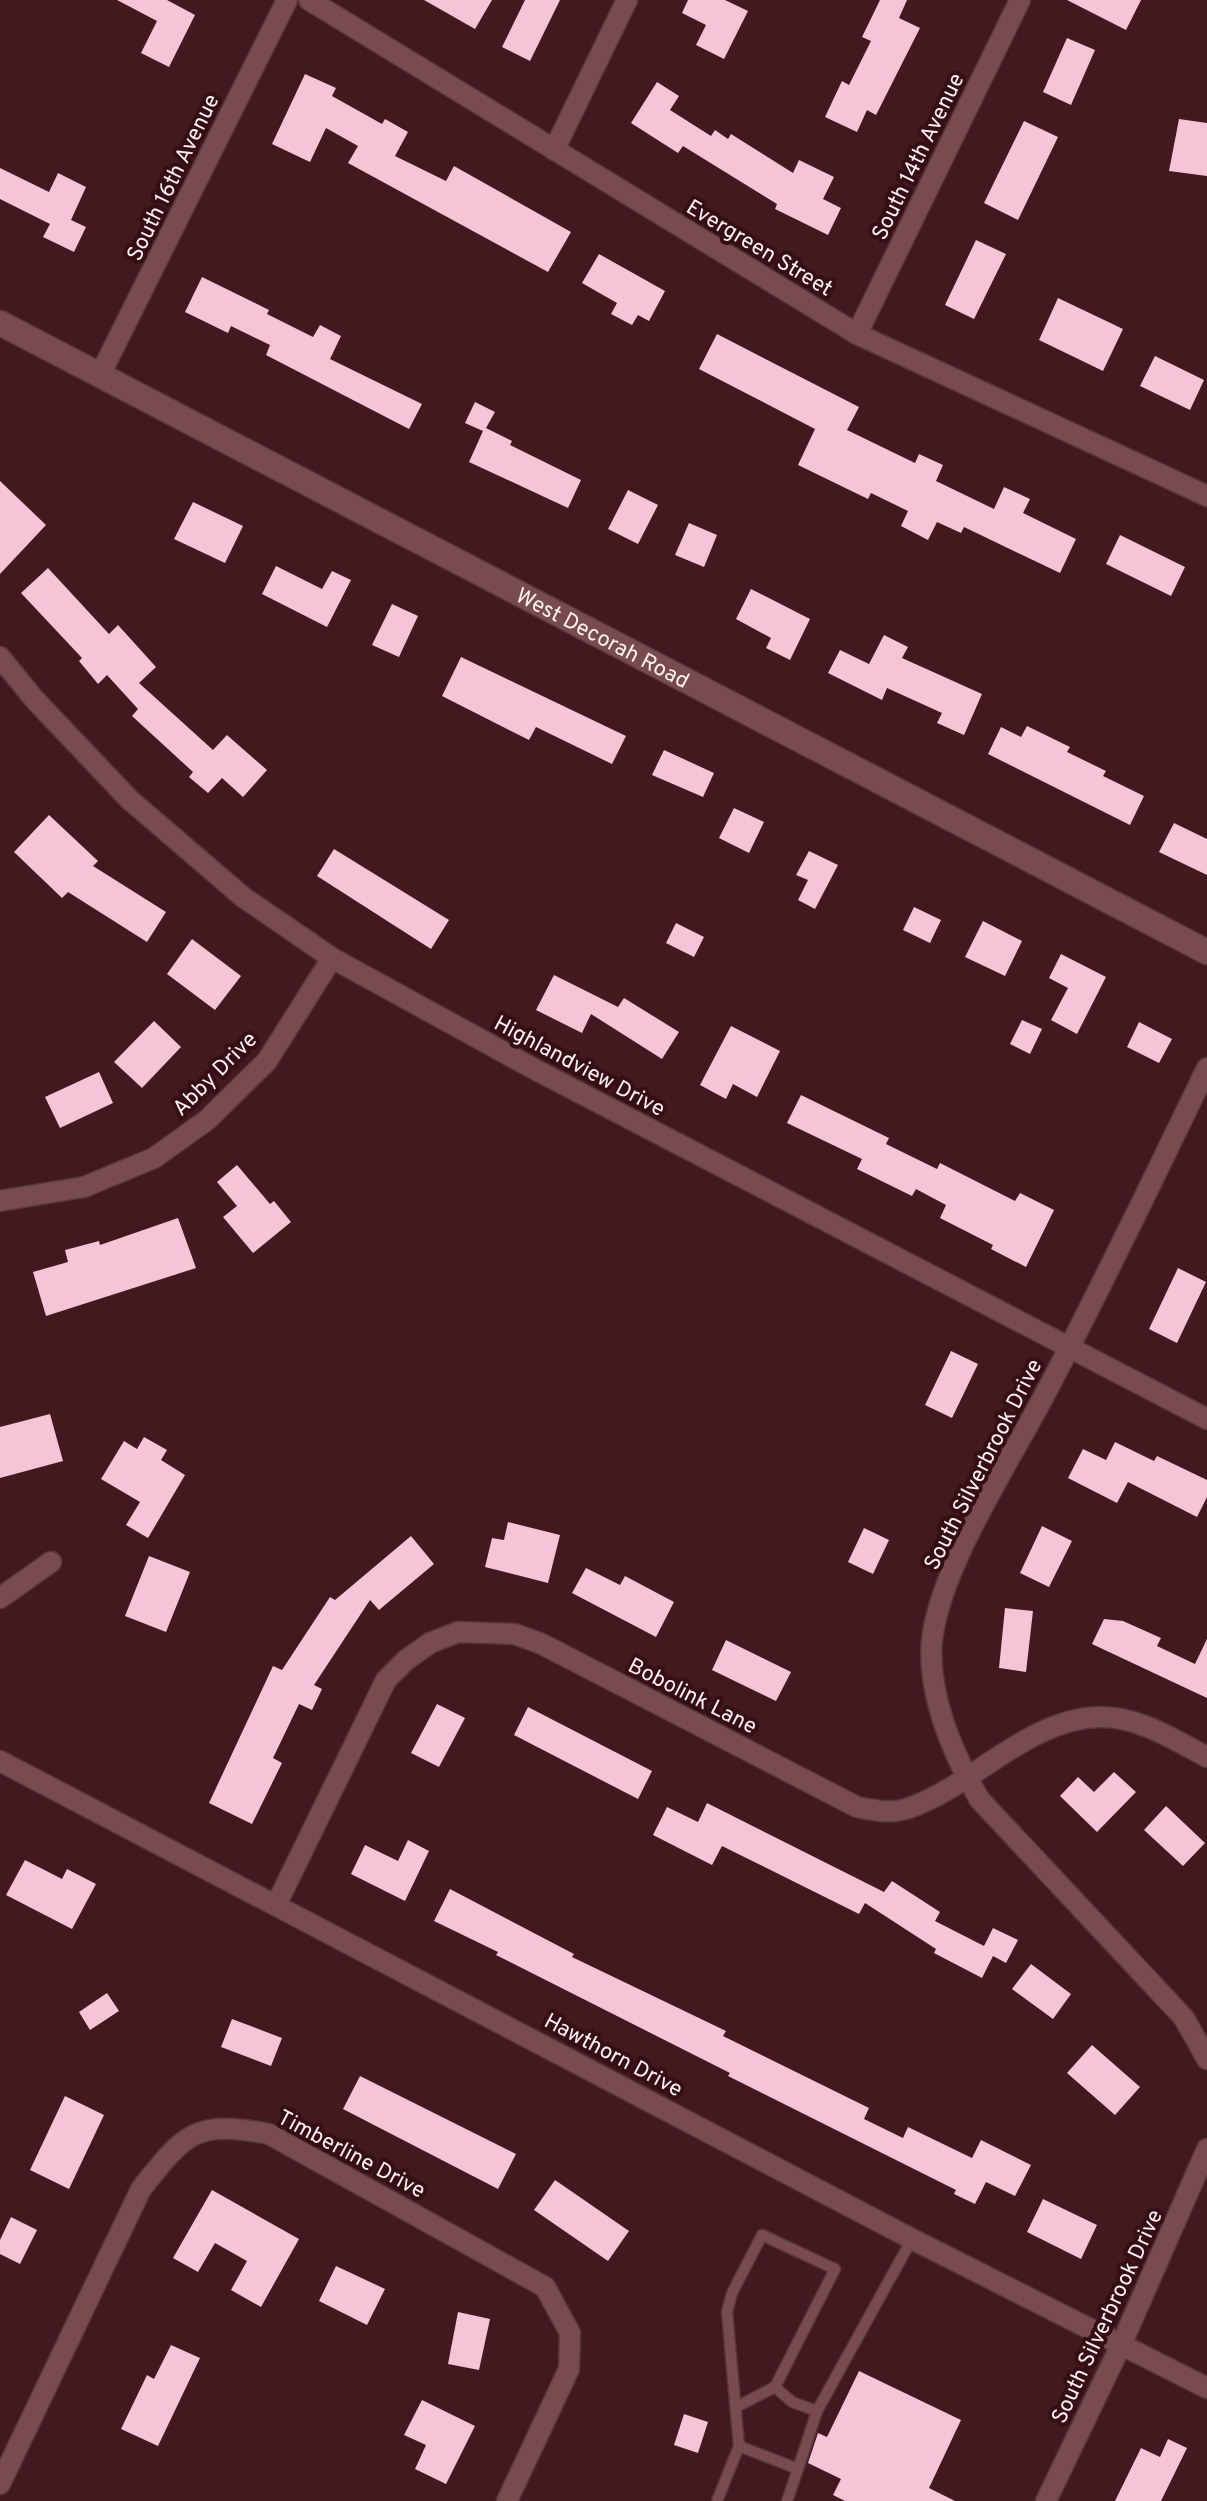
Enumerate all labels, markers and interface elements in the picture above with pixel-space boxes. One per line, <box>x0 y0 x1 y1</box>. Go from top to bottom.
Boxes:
street label: South 14th Avenue <box>867 69 971 245</box>
street label: South 16th Avenue <box>122 90 226 266</box>
street label: Evergreen Street <box>681 195 837 304</box>
street label: West Decorah Road <box>511 583 693 696</box>
street label: Highlandview Drive <box>489 1011 669 1124</box>
street label: Abby Drive <box>168 1027 264 1123</box>
street label: South Silverbrook Drive <box>919 1355 1049 1575</box>
street label: Bobolink Lane <box>623 1653 761 1741</box>
street label: Hawthorn Drive <box>539 2008 687 2104</box>
street label: Timberline Drive <box>272 2105 429 2205</box>
street label: South Silverbrook Drive <box>1047 2206 1170 2428</box>

